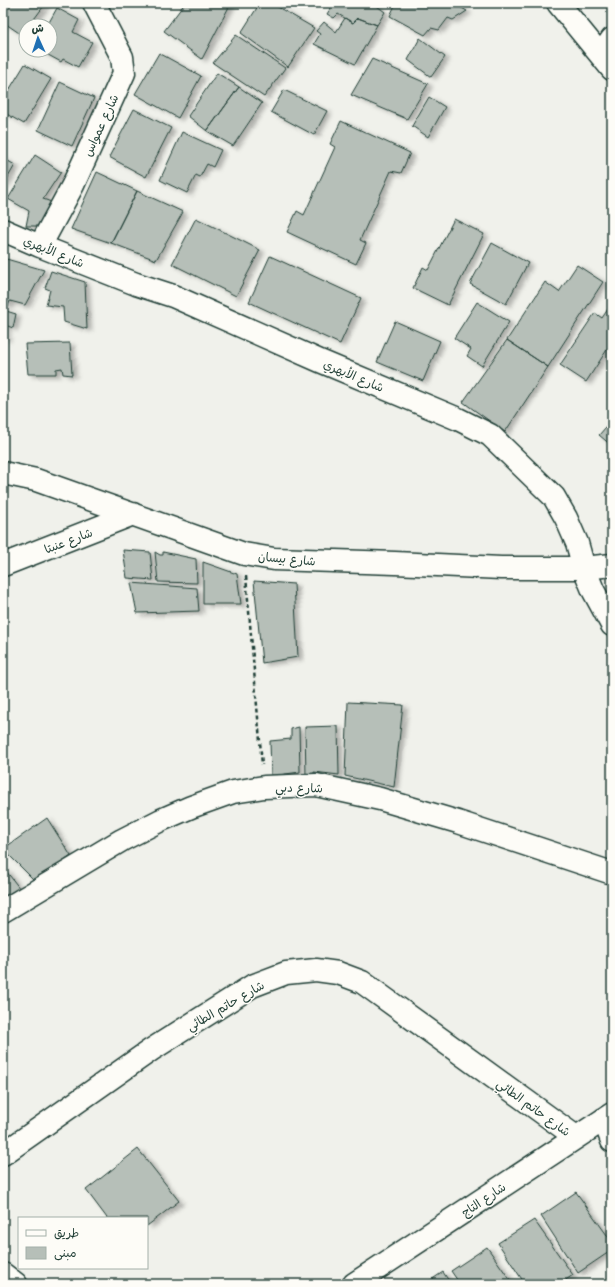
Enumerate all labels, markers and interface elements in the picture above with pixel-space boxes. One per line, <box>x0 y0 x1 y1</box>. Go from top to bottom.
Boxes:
north arrow <box>18 18 58 58</box>
text: ش <box>31 19 44 36</box>
street label: شارع عمواس <box>78 91 123 159</box>
street label: شارع الأبهري <box>21 231 87 272</box>
street label: شارع الأبهري <box>321 354 387 397</box>
street label: شارع عنبتا <box>41 523 95 558</box>
street label: شارع بيسان <box>257 547 317 570</box>
street label: شارع دبي <box>275 778 323 799</box>
street label: شارع حاتم الطائي <box>183 975 269 1037</box>
street label: شارع حاتم الطائي <box>492 1074 575 1142</box>
street label: شارع التاج <box>457 1177 509 1221</box>
legend <box>18 1217 148 1269</box>
text: طريق <box>54 1223 79 1241</box>
text: مبنى <box>54 1243 77 1261</box>

